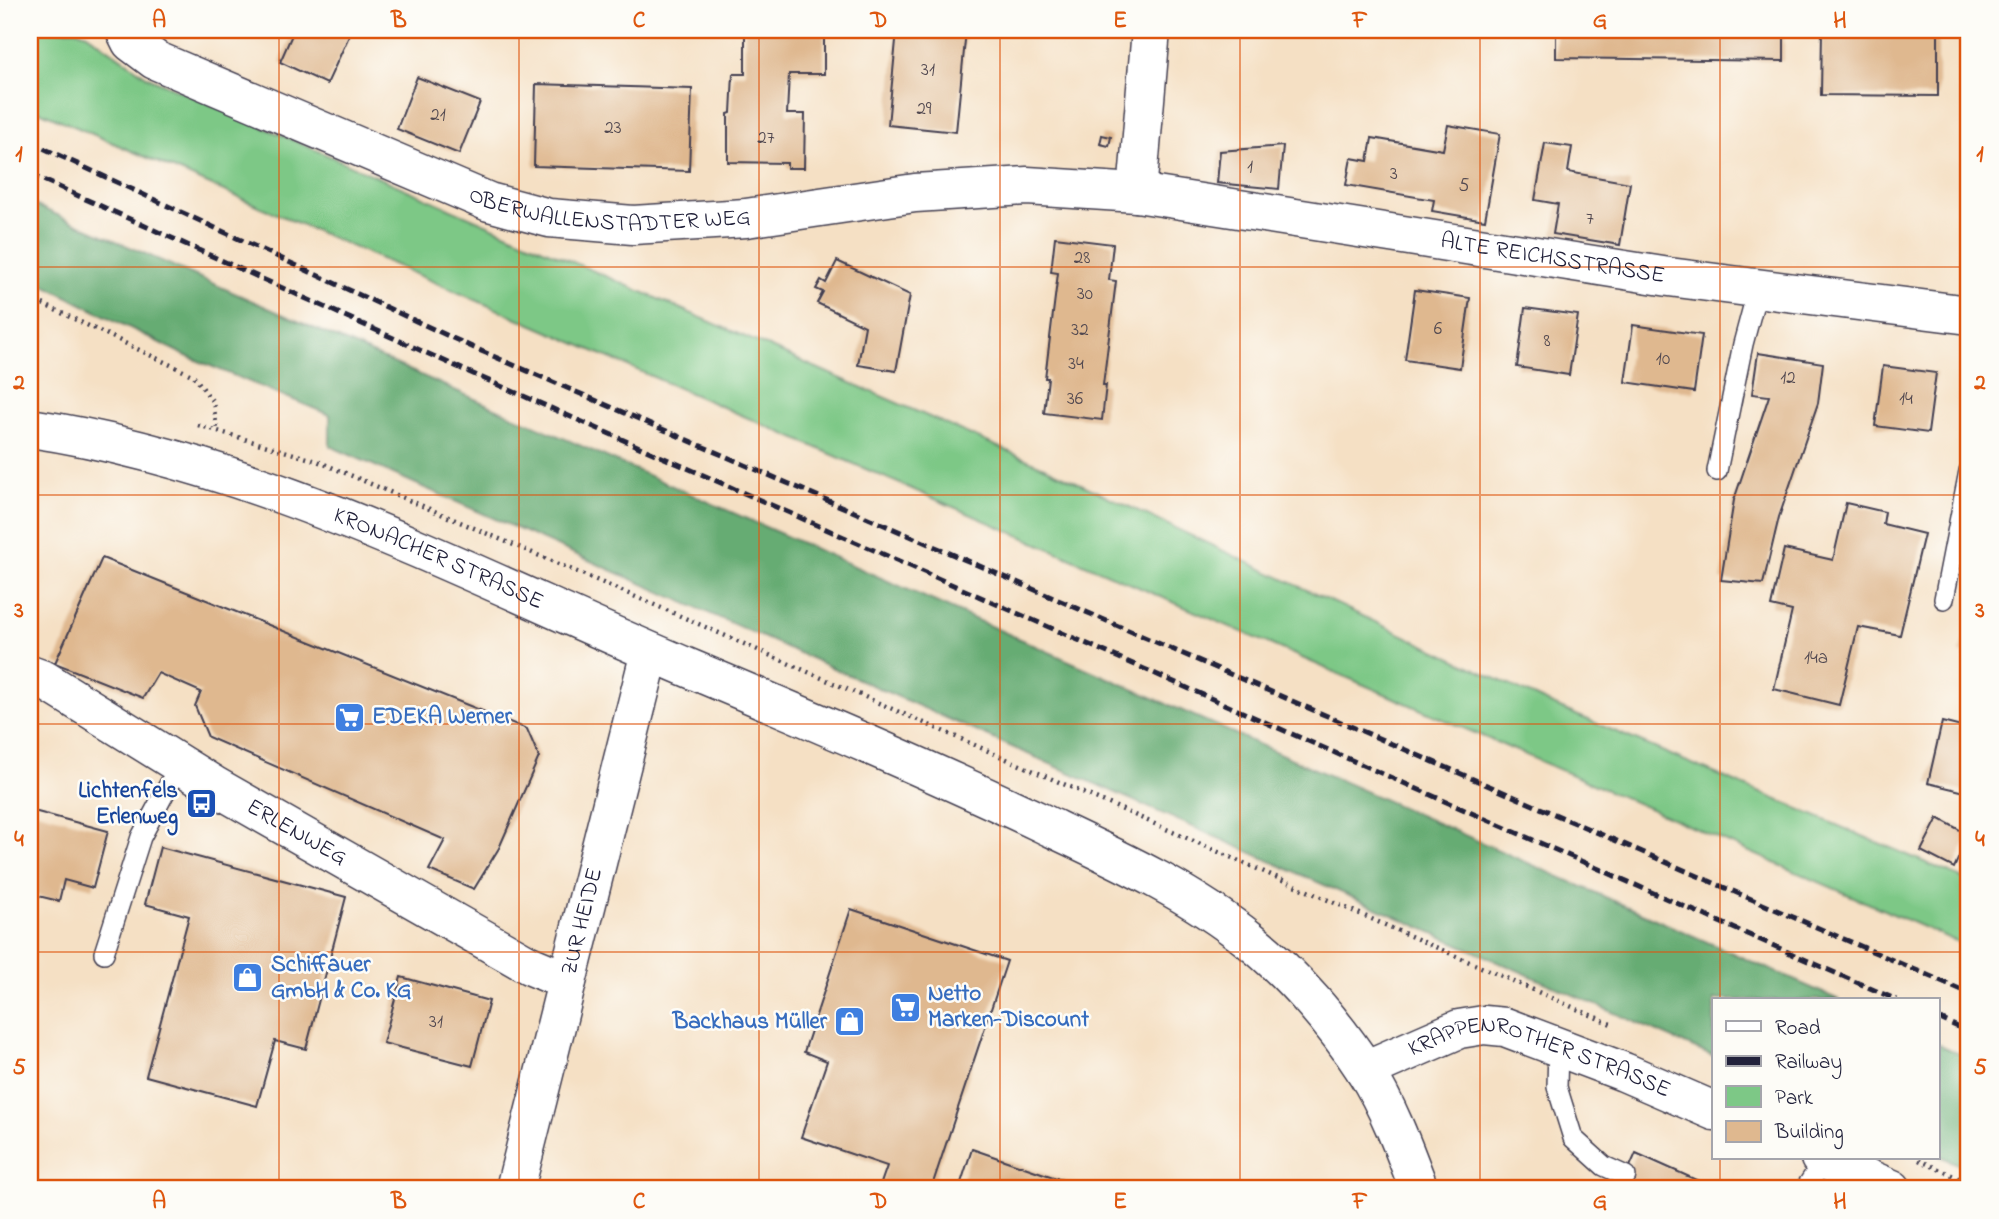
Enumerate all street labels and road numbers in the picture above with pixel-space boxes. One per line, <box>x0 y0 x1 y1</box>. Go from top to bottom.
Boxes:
street label: OBERWALLENSTADTER WEG <box>463 179 752 242</box>
street label: ALTE REICHSSTRASSE <box>1438 225 1667 293</box>
street label: KRONACHER STRASSE <box>328 499 549 619</box>
street label: ERLENWEG <box>240 791 353 874</box>
street label: ZUR HEIDE <box>553 864 612 979</box>
street label: KRAPPENROTHER STRASSE <box>1403 1008 1676 1107</box>

